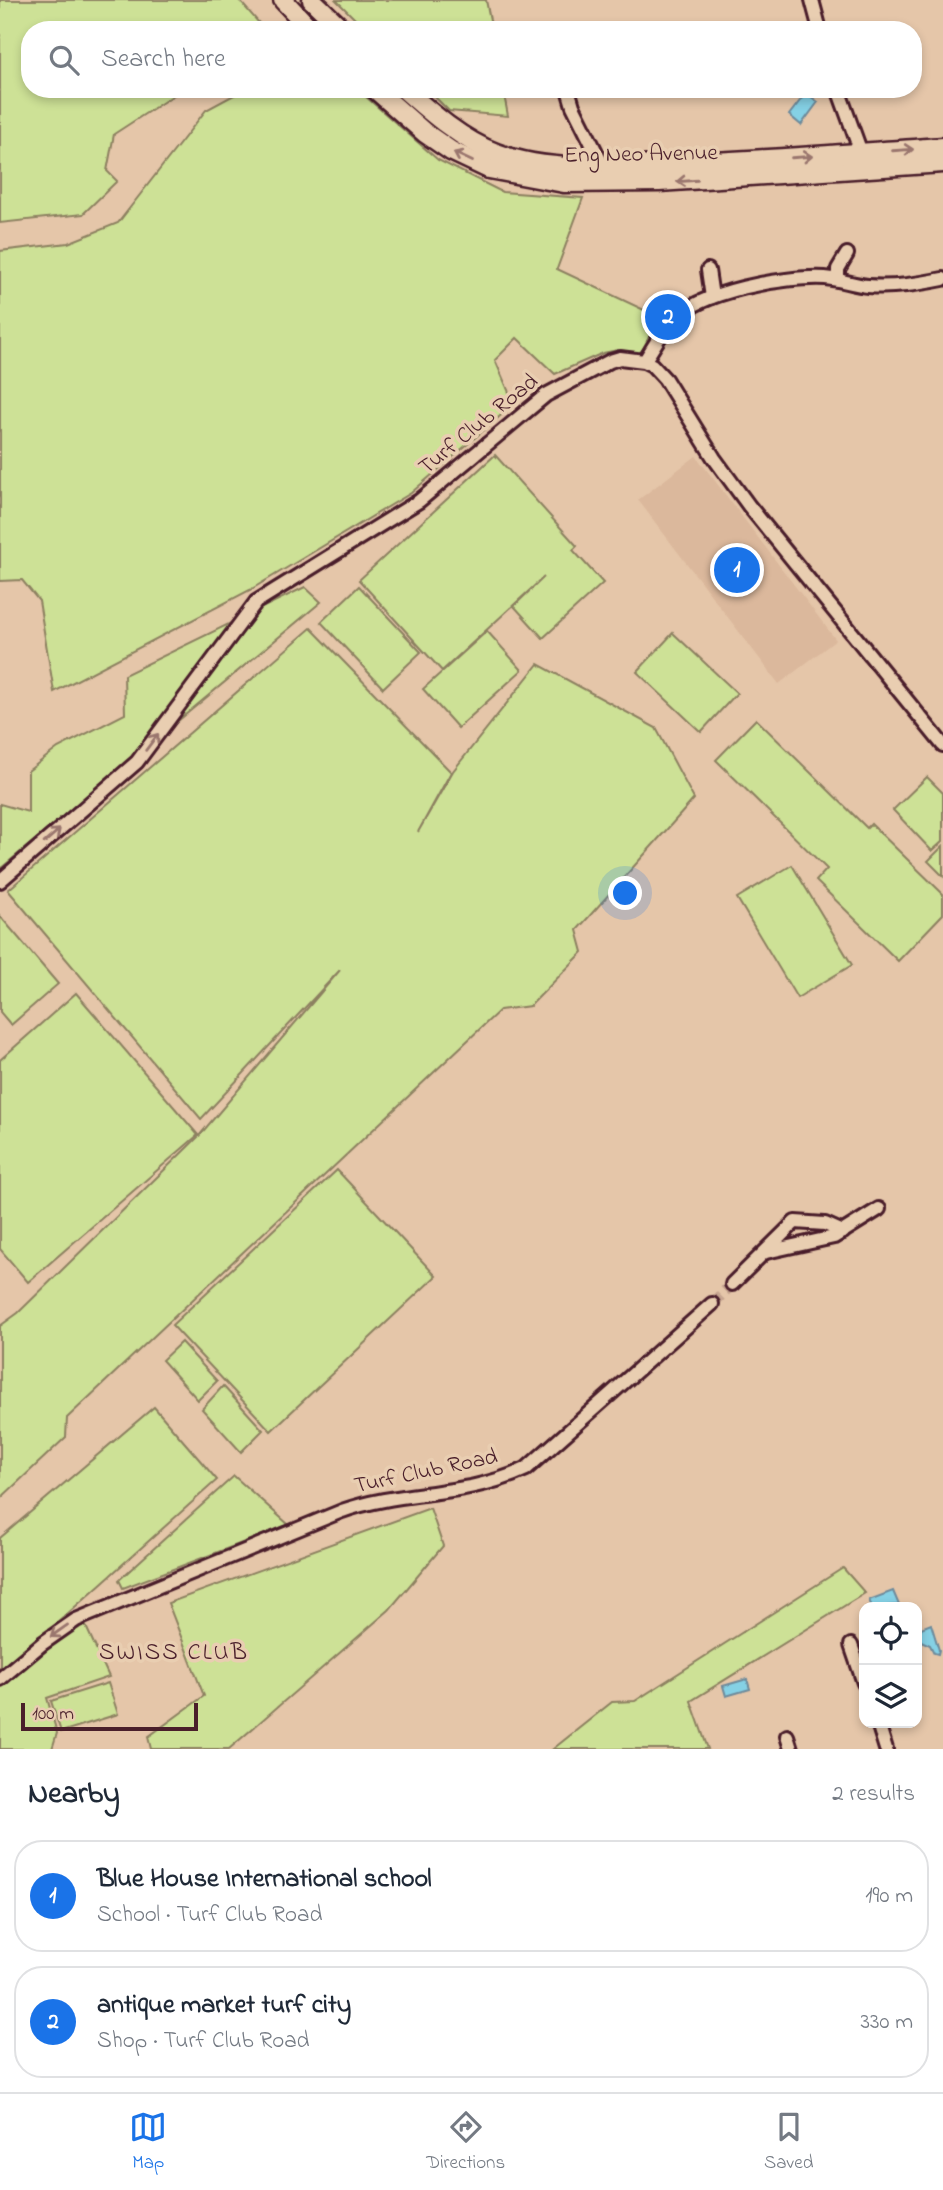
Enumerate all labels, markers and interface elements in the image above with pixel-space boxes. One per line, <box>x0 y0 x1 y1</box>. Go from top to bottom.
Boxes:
search box <box>21 21 922 98</box>
icon: search <box>45 41 83 79</box>
text: Search here <box>101 41 226 79</box>
street label: Eng Neo Avenue <box>564 137 719 174</box>
one-way arrow <box>891 143 913 156</box>
one-way arrow <box>453 150 474 163</box>
one-way arrow <box>790 150 813 163</box>
one-way arrow <box>676 174 699 187</box>
pin: 2 <box>645 291 691 343</box>
street label: Turf Club Road <box>412 366 546 484</box>
pin: 1 <box>714 544 760 596</box>
one-way arrow <box>144 733 159 752</box>
one-way arrow <box>43 828 61 844</box>
your location <box>608 876 642 910</box>
street label: Turf Club Road <box>351 1441 501 1503</box>
map controls <box>859 1602 922 1728</box>
button: locate <box>859 1602 922 1665</box>
one-way arrow <box>50 1624 69 1638</box>
district label: SWISS CLUB <box>99 1636 249 1671</box>
button: layers <box>859 1665 922 1728</box>
scale bar <box>21 1700 198 1732</box>
text: 100 m <box>32 1701 74 1728</box>
text: Nearby <box>28 1773 120 1817</box>
text: 2 results <box>832 1778 915 1811</box>
text: Blue House International school <box>97 1861 432 1899</box>
text: 1 <box>49 1880 57 1913</box>
text: 190 m <box>865 1880 913 1913</box>
text: School · Turf Club Road <box>97 1899 322 1932</box>
text: antique market turf city <box>97 1987 351 2025</box>
text: 2 <box>47 2006 59 2039</box>
text: 330 m <box>860 2006 913 2039</box>
text: Shop · Turf Club Road <box>97 2025 310 2058</box>
tab: Map <box>129 2108 167 2177</box>
tab: Directions <box>426 2108 505 2177</box>
tab: Saved <box>764 2108 814 2177</box>

